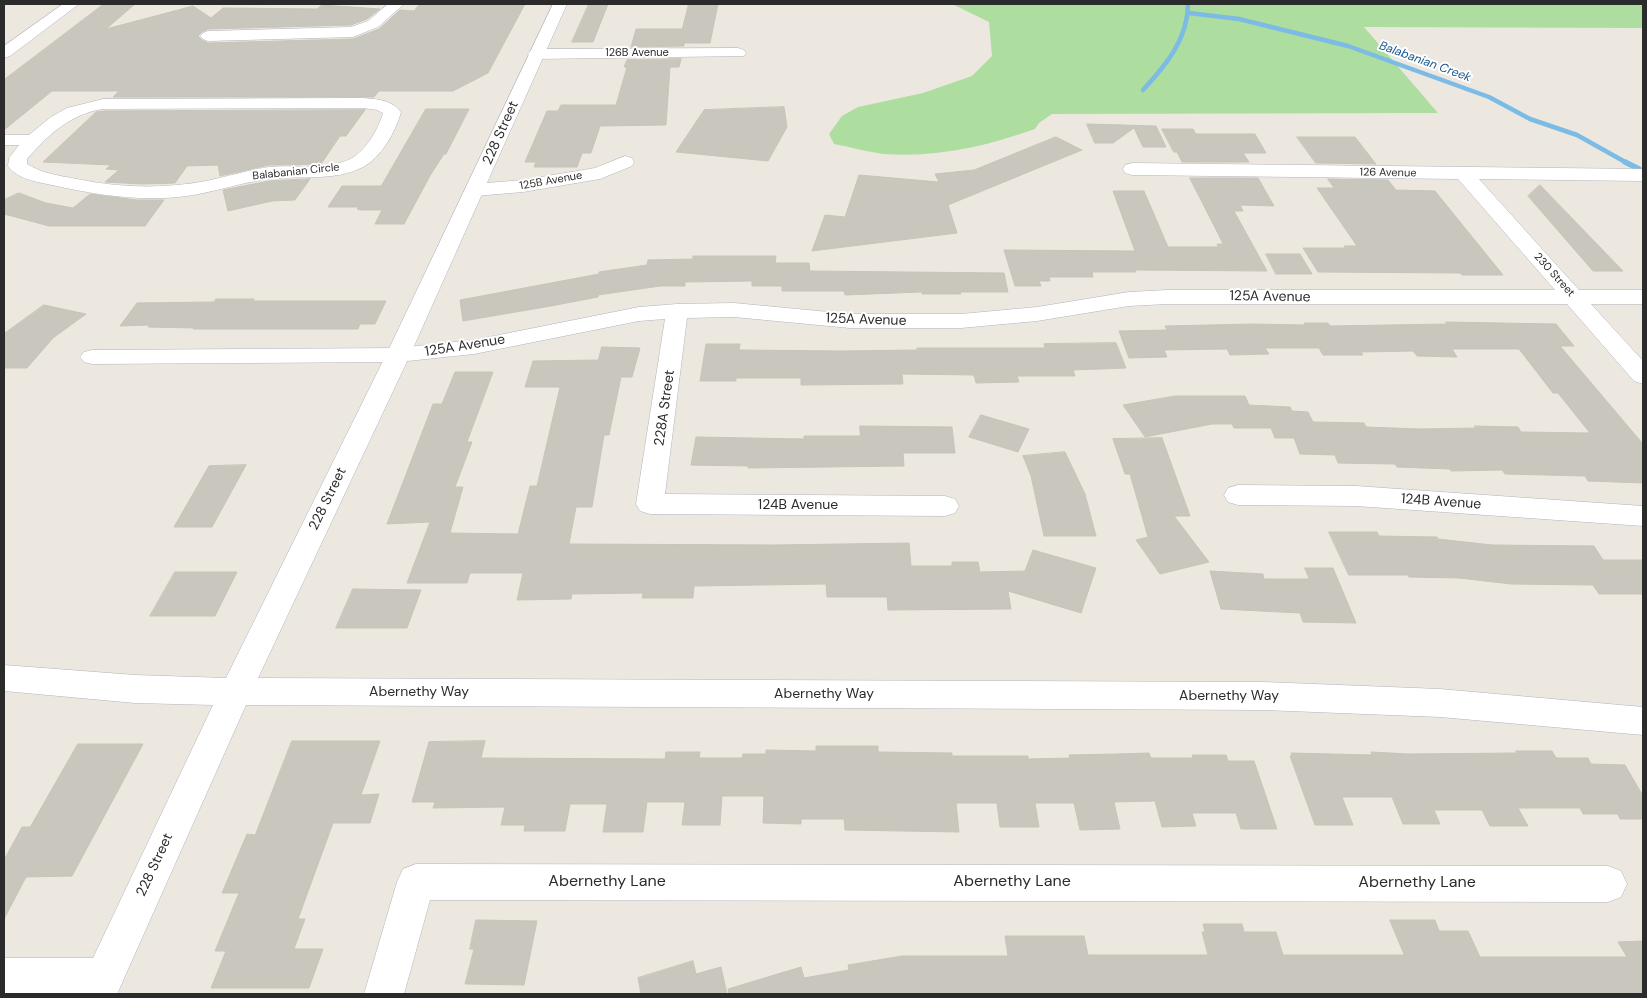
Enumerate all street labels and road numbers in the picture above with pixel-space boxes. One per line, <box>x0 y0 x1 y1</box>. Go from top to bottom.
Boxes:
street label: 126B Avenue <box>605 46 669 60</box>
street label: 228 Street <box>480 99 522 167</box>
street label: Balabanian Circle <box>252 161 340 183</box>
street label: 126 Avenue <box>1359 166 1417 180</box>
street label: 125B Avenue <box>519 169 583 193</box>
street label: 230 Street <box>1531 250 1577 300</box>
street label: 125A Avenue <box>1229 288 1311 306</box>
street label: 125A Avenue <box>825 310 907 330</box>
street label: 125A Avenue <box>424 331 506 361</box>
street label: 228A Street <box>651 369 679 447</box>
street label: 228 Street <box>306 465 350 533</box>
street label: 124B Avenue <box>1400 491 1482 513</box>
street label: 124B Avenue <box>758 497 838 513</box>
street label: Abernethy Way <box>369 684 469 700</box>
street label: Abernethy Way <box>774 686 874 702</box>
street label: Abernethy Way <box>1179 688 1279 704</box>
street label: 228 Street <box>133 831 177 899</box>
street label: Abernethy Lane <box>548 872 666 892</box>
street label: Abernethy Lane <box>953 872 1071 892</box>
street label: Abernethy Lane <box>1358 873 1476 893</box>

